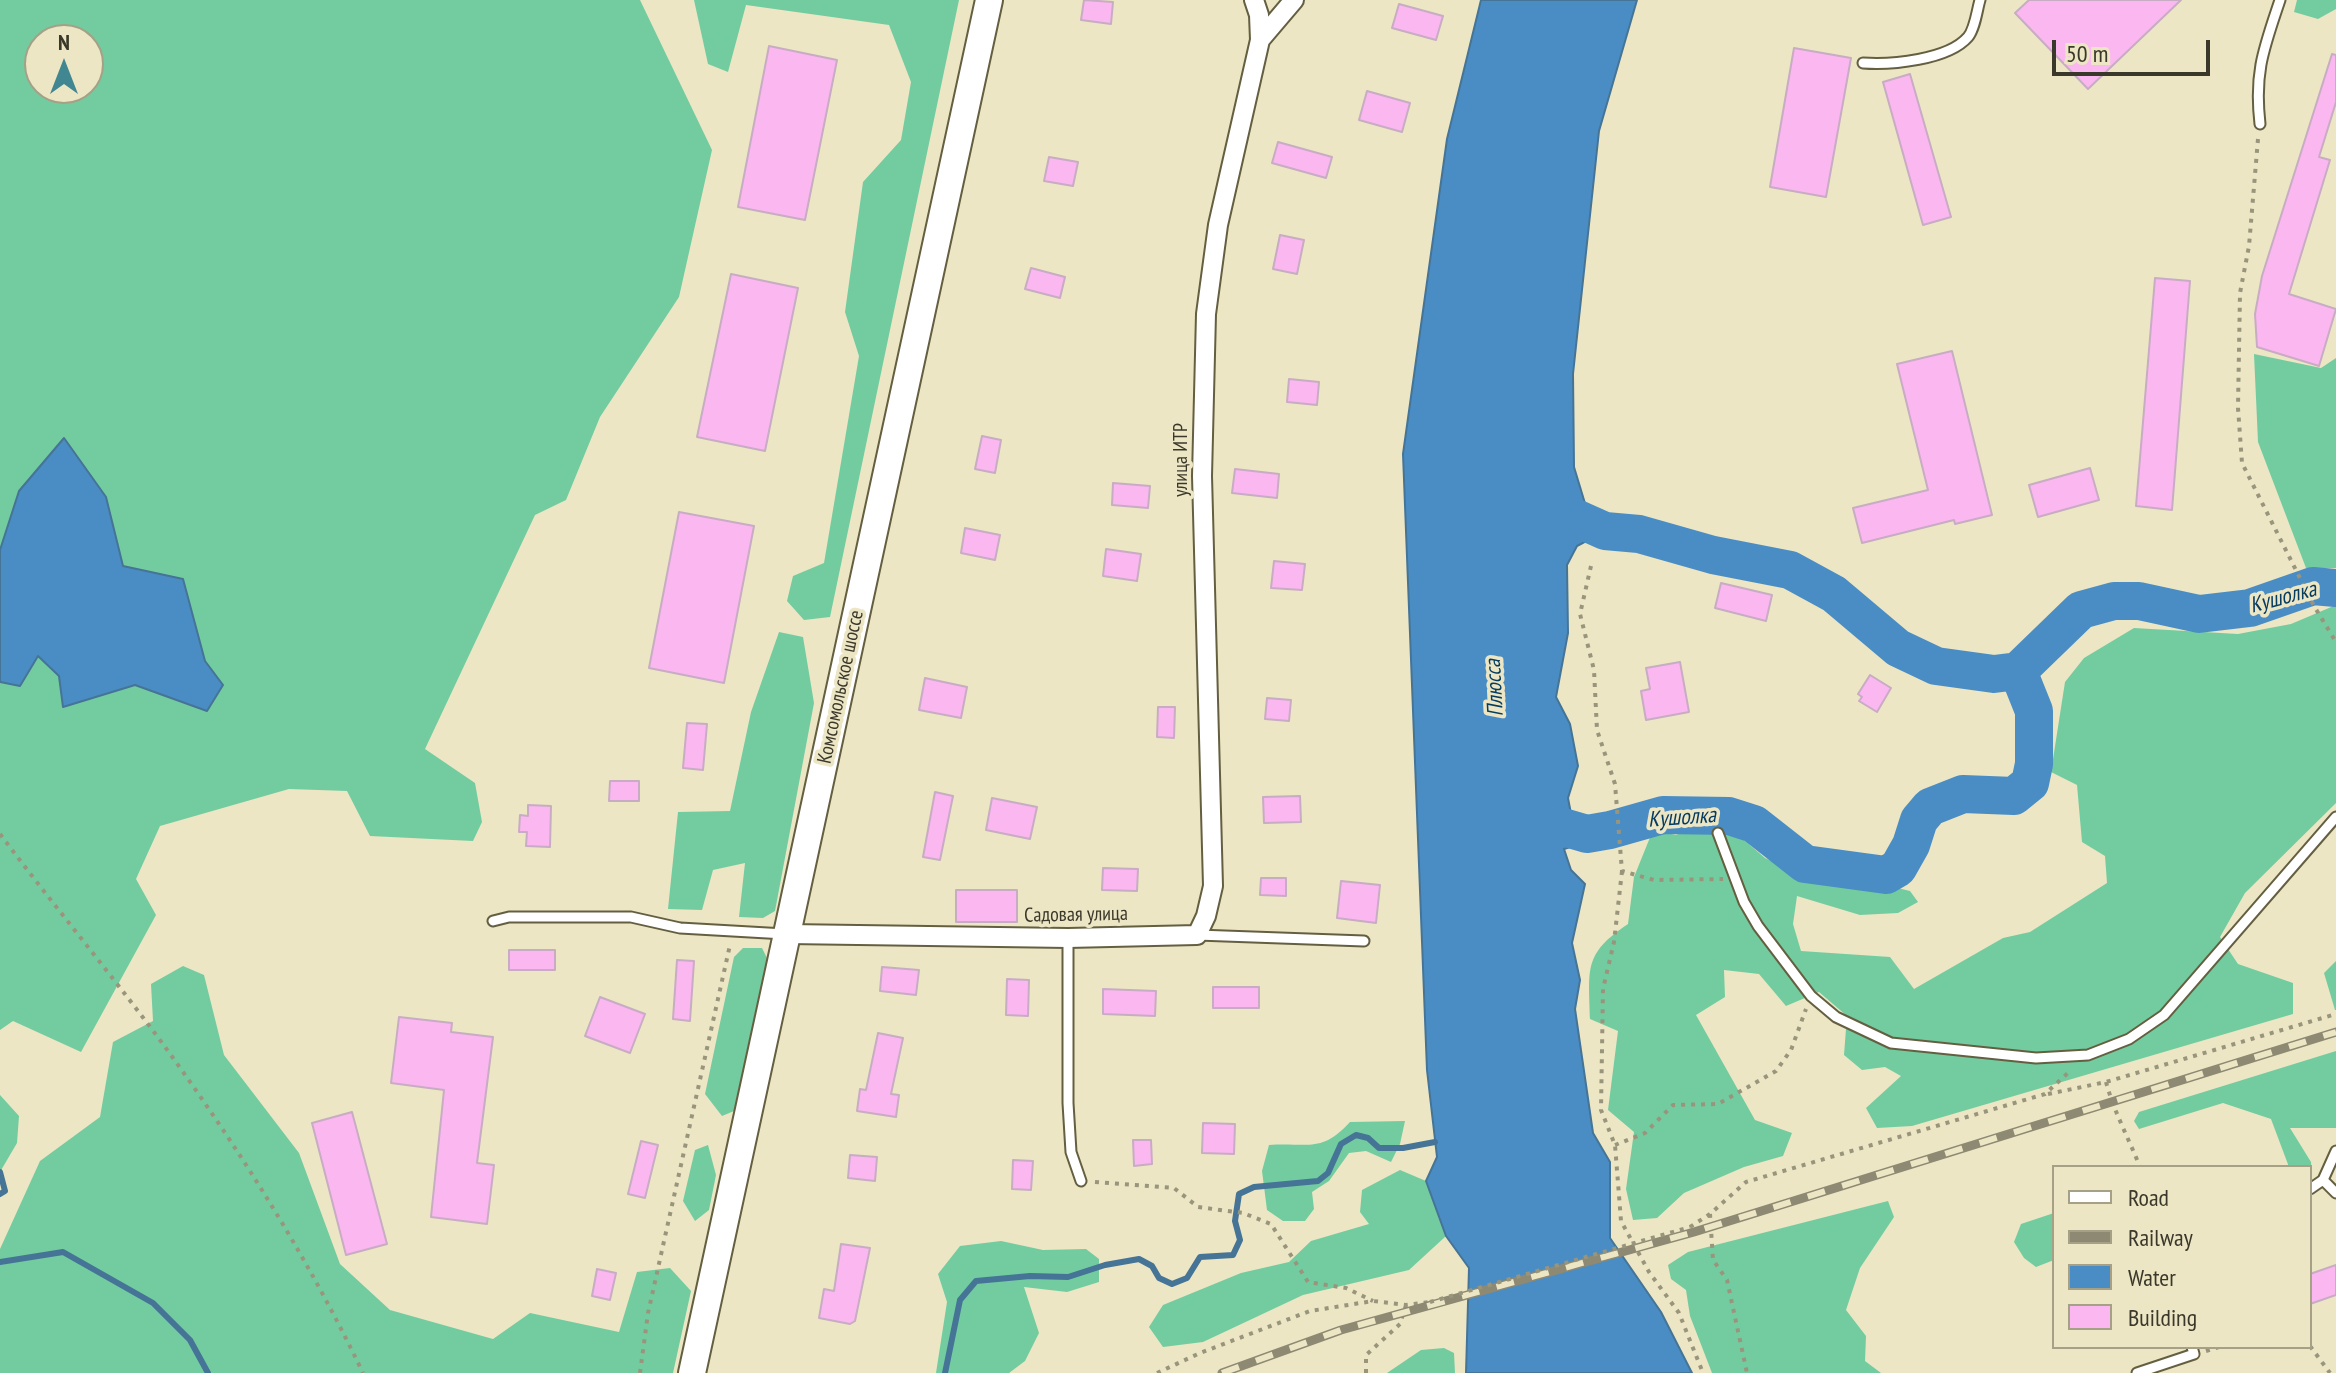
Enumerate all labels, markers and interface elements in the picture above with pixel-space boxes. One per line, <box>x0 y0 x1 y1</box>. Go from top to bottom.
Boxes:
north arrow <box>24 24 104 104</box>
scale bar <box>2056 24 2214 74</box>
text: N <box>58 28 70 56</box>
text: 50 m <box>2066 38 2108 69</box>
street label: улица ИТР <box>1169 423 1193 497</box>
water label: Кушолка <box>2247 576 2319 620</box>
street label: Комсомольское шоссе <box>813 608 869 766</box>
water label: Плюсса <box>1480 659 1510 717</box>
water label: Кушолка <box>1647 802 1717 834</box>
street label: Садовая улица <box>1024 902 1128 928</box>
legend <box>2052 1165 2312 1349</box>
text: Road <box>2128 1182 2169 1213</box>
text: Railway <box>2128 1222 2193 1253</box>
text: Water <box>2128 1262 2176 1293</box>
text: Building <box>2128 1302 2197 1333</box>

